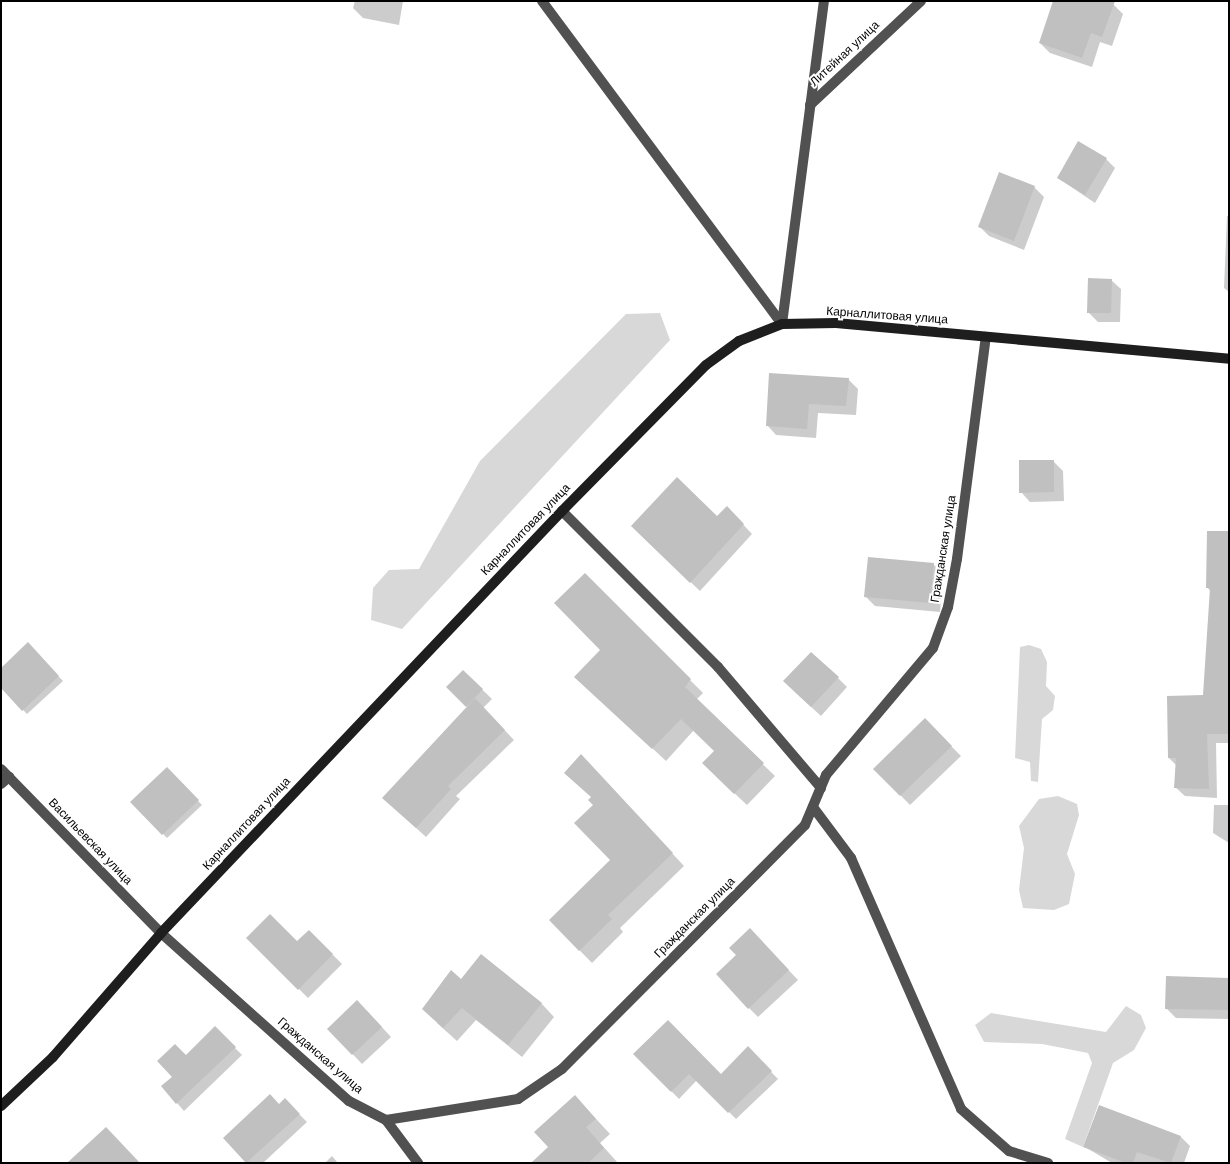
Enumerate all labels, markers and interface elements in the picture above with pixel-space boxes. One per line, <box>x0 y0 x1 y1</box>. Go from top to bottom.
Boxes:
street label: Литейная улица <box>807 18 883 90</box>
street label: Карналлитовая улица <box>826 305 948 327</box>
street label: Карналлитовая улица <box>478 481 574 579</box>
street label: Гражданская улица <box>928 494 960 604</box>
street label: Карналлитовая улица <box>200 774 294 874</box>
street label: Васильевская улица <box>45 796 135 888</box>
street label: Гражданская улица <box>652 875 738 961</box>
street label: Гражданская улица <box>274 1015 366 1097</box>

